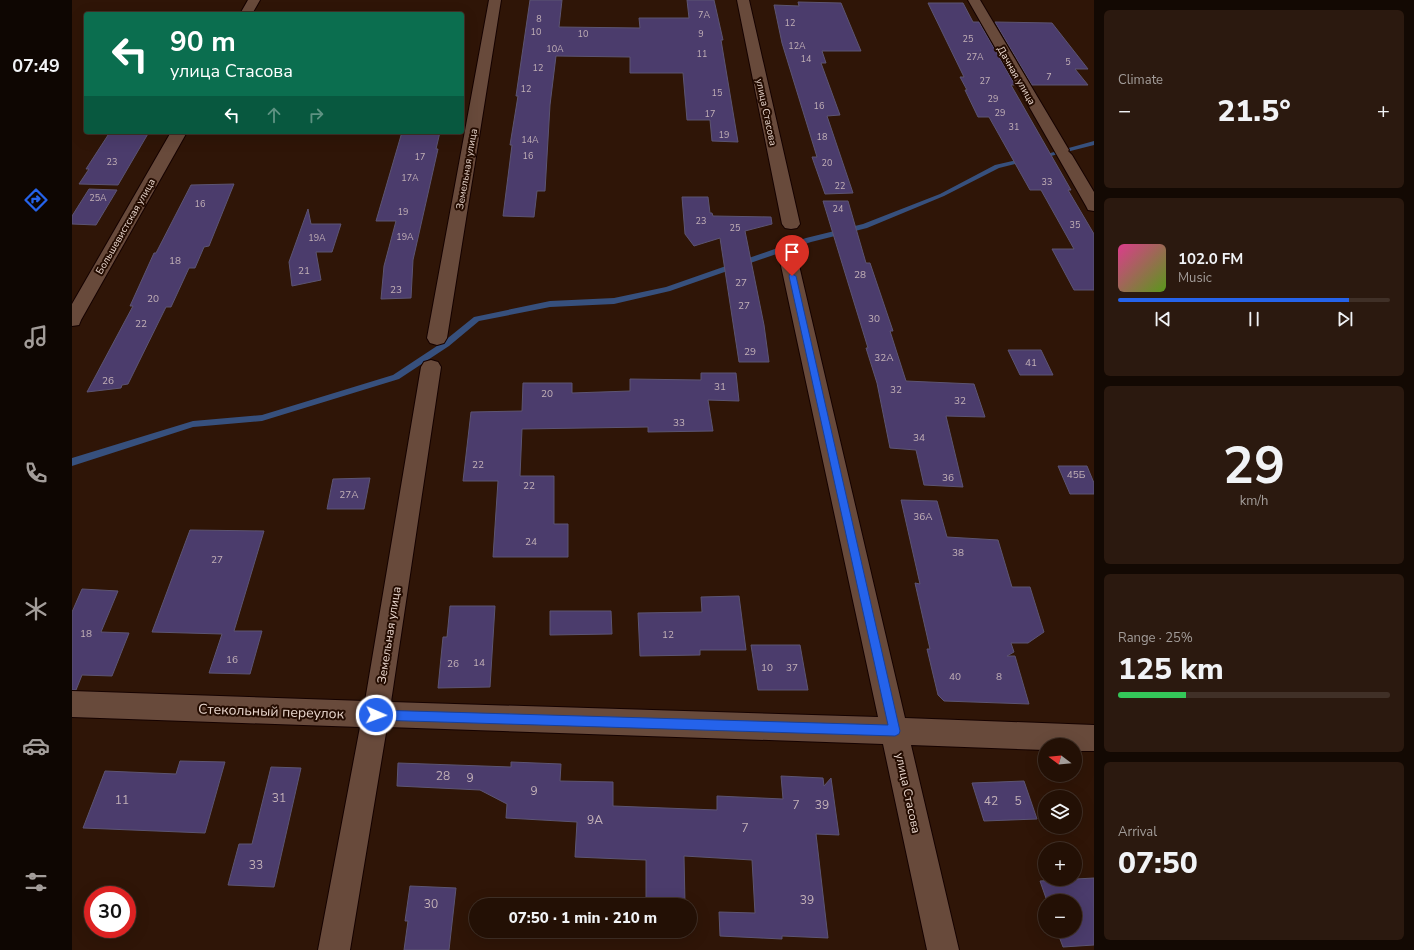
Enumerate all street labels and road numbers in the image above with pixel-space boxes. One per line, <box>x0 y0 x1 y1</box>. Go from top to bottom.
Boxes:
street label: Дачная улица <box>994 44 1039 107</box>
street label: улица Стасова <box>752 77 780 147</box>
street label: Земельная улица <box>453 128 481 211</box>
street label: Большевистская улица <box>93 176 159 277</box>
street label: Земельная улица <box>373 585 405 685</box>
street label: Стекольный переулок <box>198 699 345 724</box>
street label: улица Стасова <box>892 751 924 835</box>

